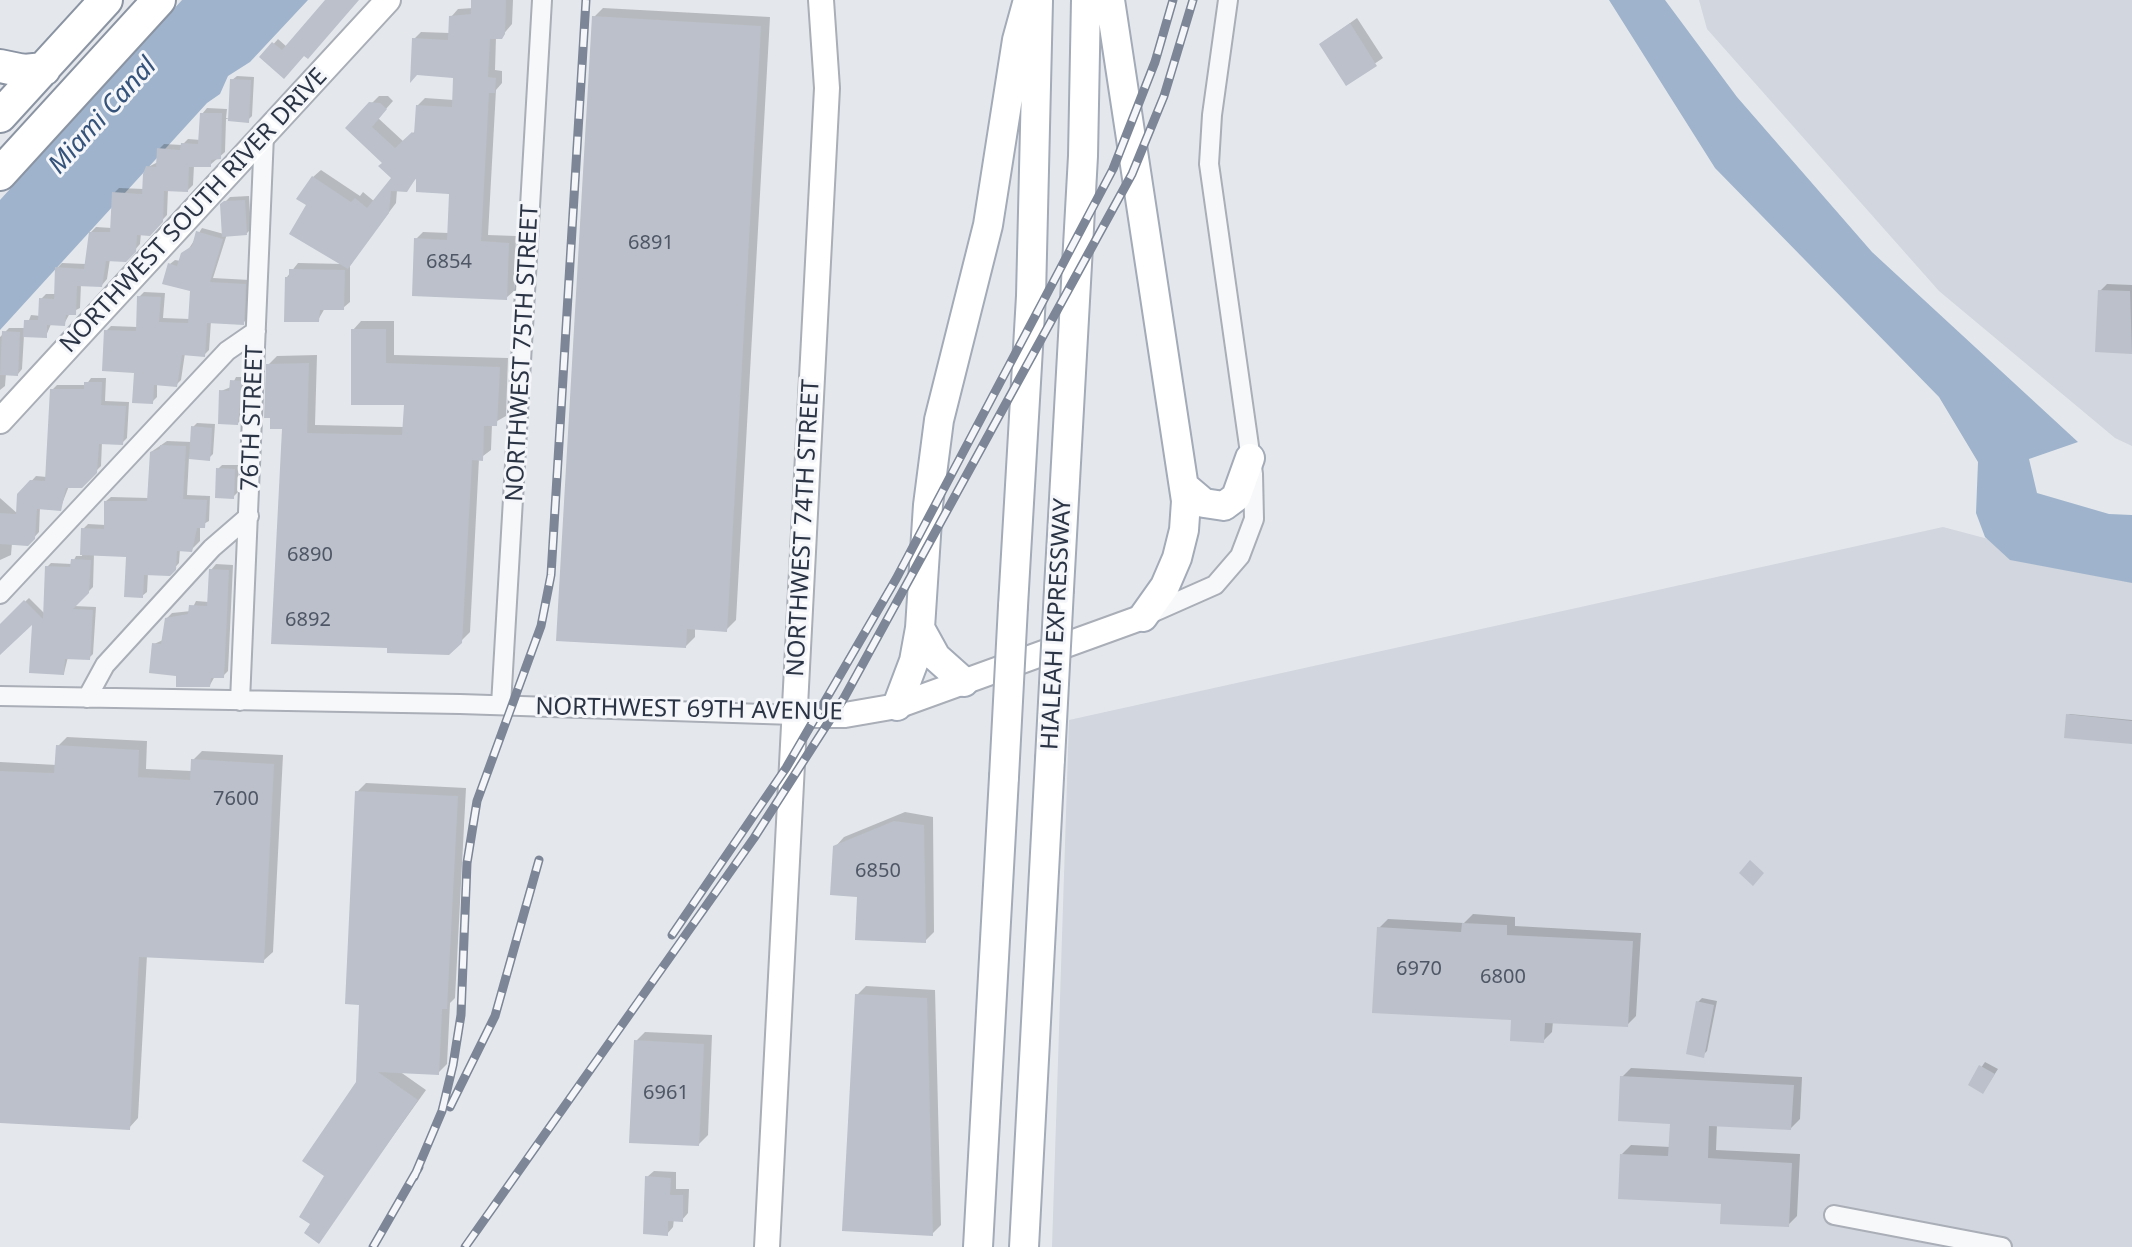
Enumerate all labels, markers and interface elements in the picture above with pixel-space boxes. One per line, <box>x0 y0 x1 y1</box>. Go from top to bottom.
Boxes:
water label: Miami Canal <box>43 51 163 181</box>
street label: NORTHWEST SOUTH RIVER DRIVE <box>54 63 334 359</box>
street label: NORTHWEST 75TH STREET <box>501 204 545 502</box>
house number: 6891 <box>628 231 674 255</box>
house number: 6854 <box>426 250 472 274</box>
street label: 76TH STREET <box>236 344 270 492</box>
street label: NORTHWEST 74TH STREET <box>782 379 826 677</box>
street label: HIALEAH EXPRESSWAY <box>1036 497 1078 751</box>
house number: 6890 <box>287 543 333 567</box>
house number: 6892 <box>285 608 331 632</box>
street label: NORTHWEST 69TH AVENUE <box>535 693 843 727</box>
house number: 7600 <box>213 787 259 811</box>
house number: 6850 <box>855 859 901 883</box>
house number: 6970 <box>1396 957 1442 981</box>
house number: 6800 <box>1480 965 1526 989</box>
house number: 6961 <box>643 1081 689 1105</box>

